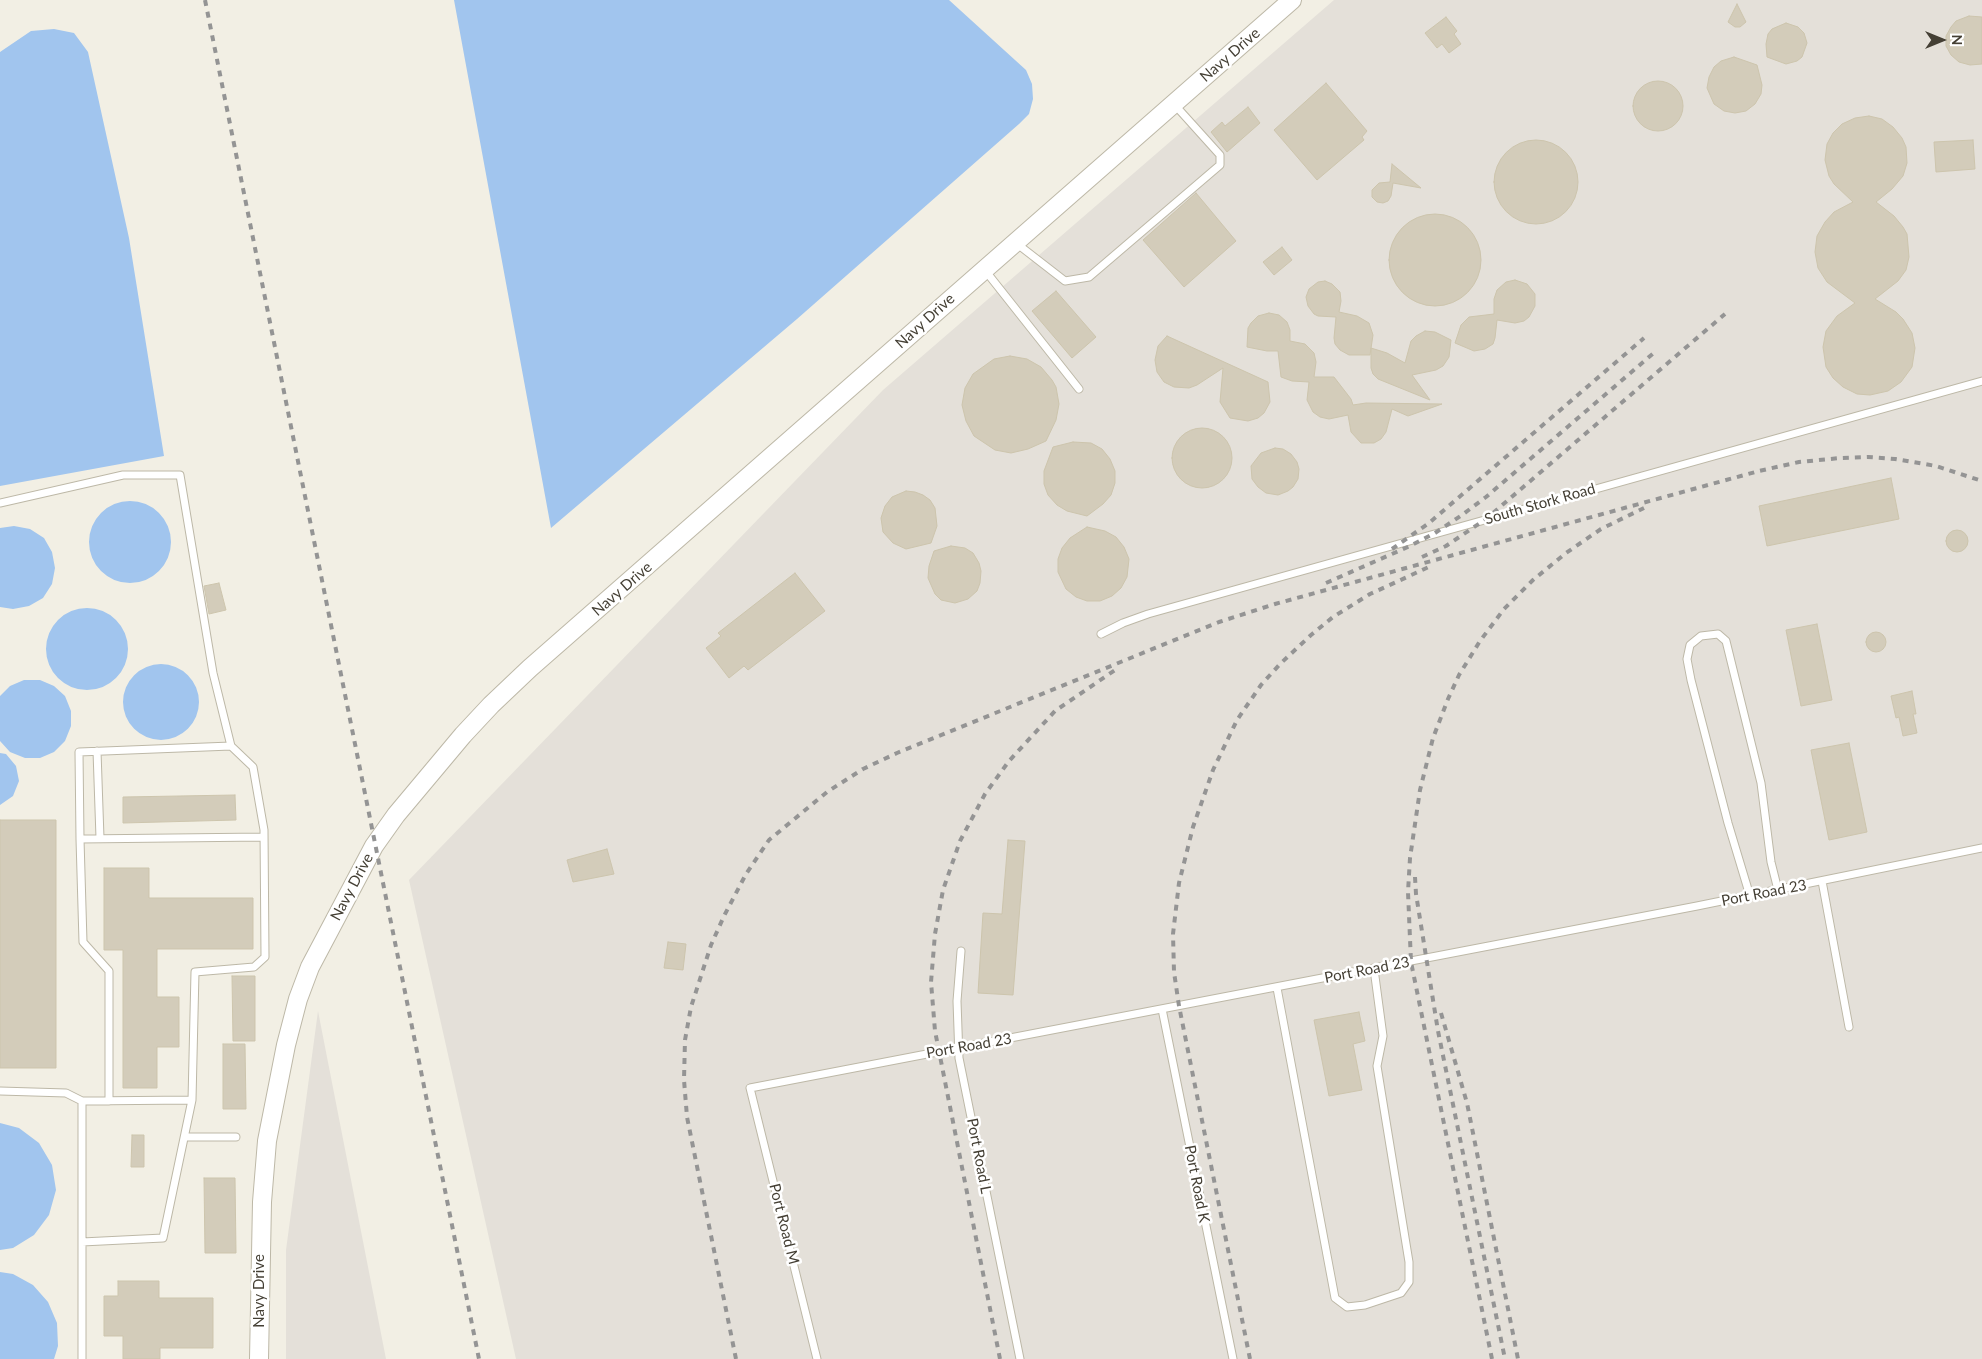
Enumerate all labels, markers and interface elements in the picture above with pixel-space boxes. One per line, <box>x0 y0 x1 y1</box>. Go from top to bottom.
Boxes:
north arrow <box>1917 15 1967 65</box>
street label: Navy Drive <box>1196 24 1264 86</box>
text: N <box>1949 35 1966 45</box>
street label: Navy Drive <box>892 290 958 352</box>
street label: South Stork Road <box>1483 480 1597 528</box>
street label: Navy Drive <box>588 558 656 620</box>
street label: Navy Drive <box>327 850 377 924</box>
street label: Port Road 23 <box>1720 876 1808 910</box>
street label: Port Road 23 <box>1323 953 1411 987</box>
street label: Port Road 23 <box>925 1030 1013 1062</box>
street label: Port Road L <box>963 1117 995 1195</box>
street label: Port Road K <box>1181 1144 1213 1224</box>
street label: Port Road M <box>765 1182 803 1266</box>
street label: Navy Drive <box>250 1254 268 1328</box>

